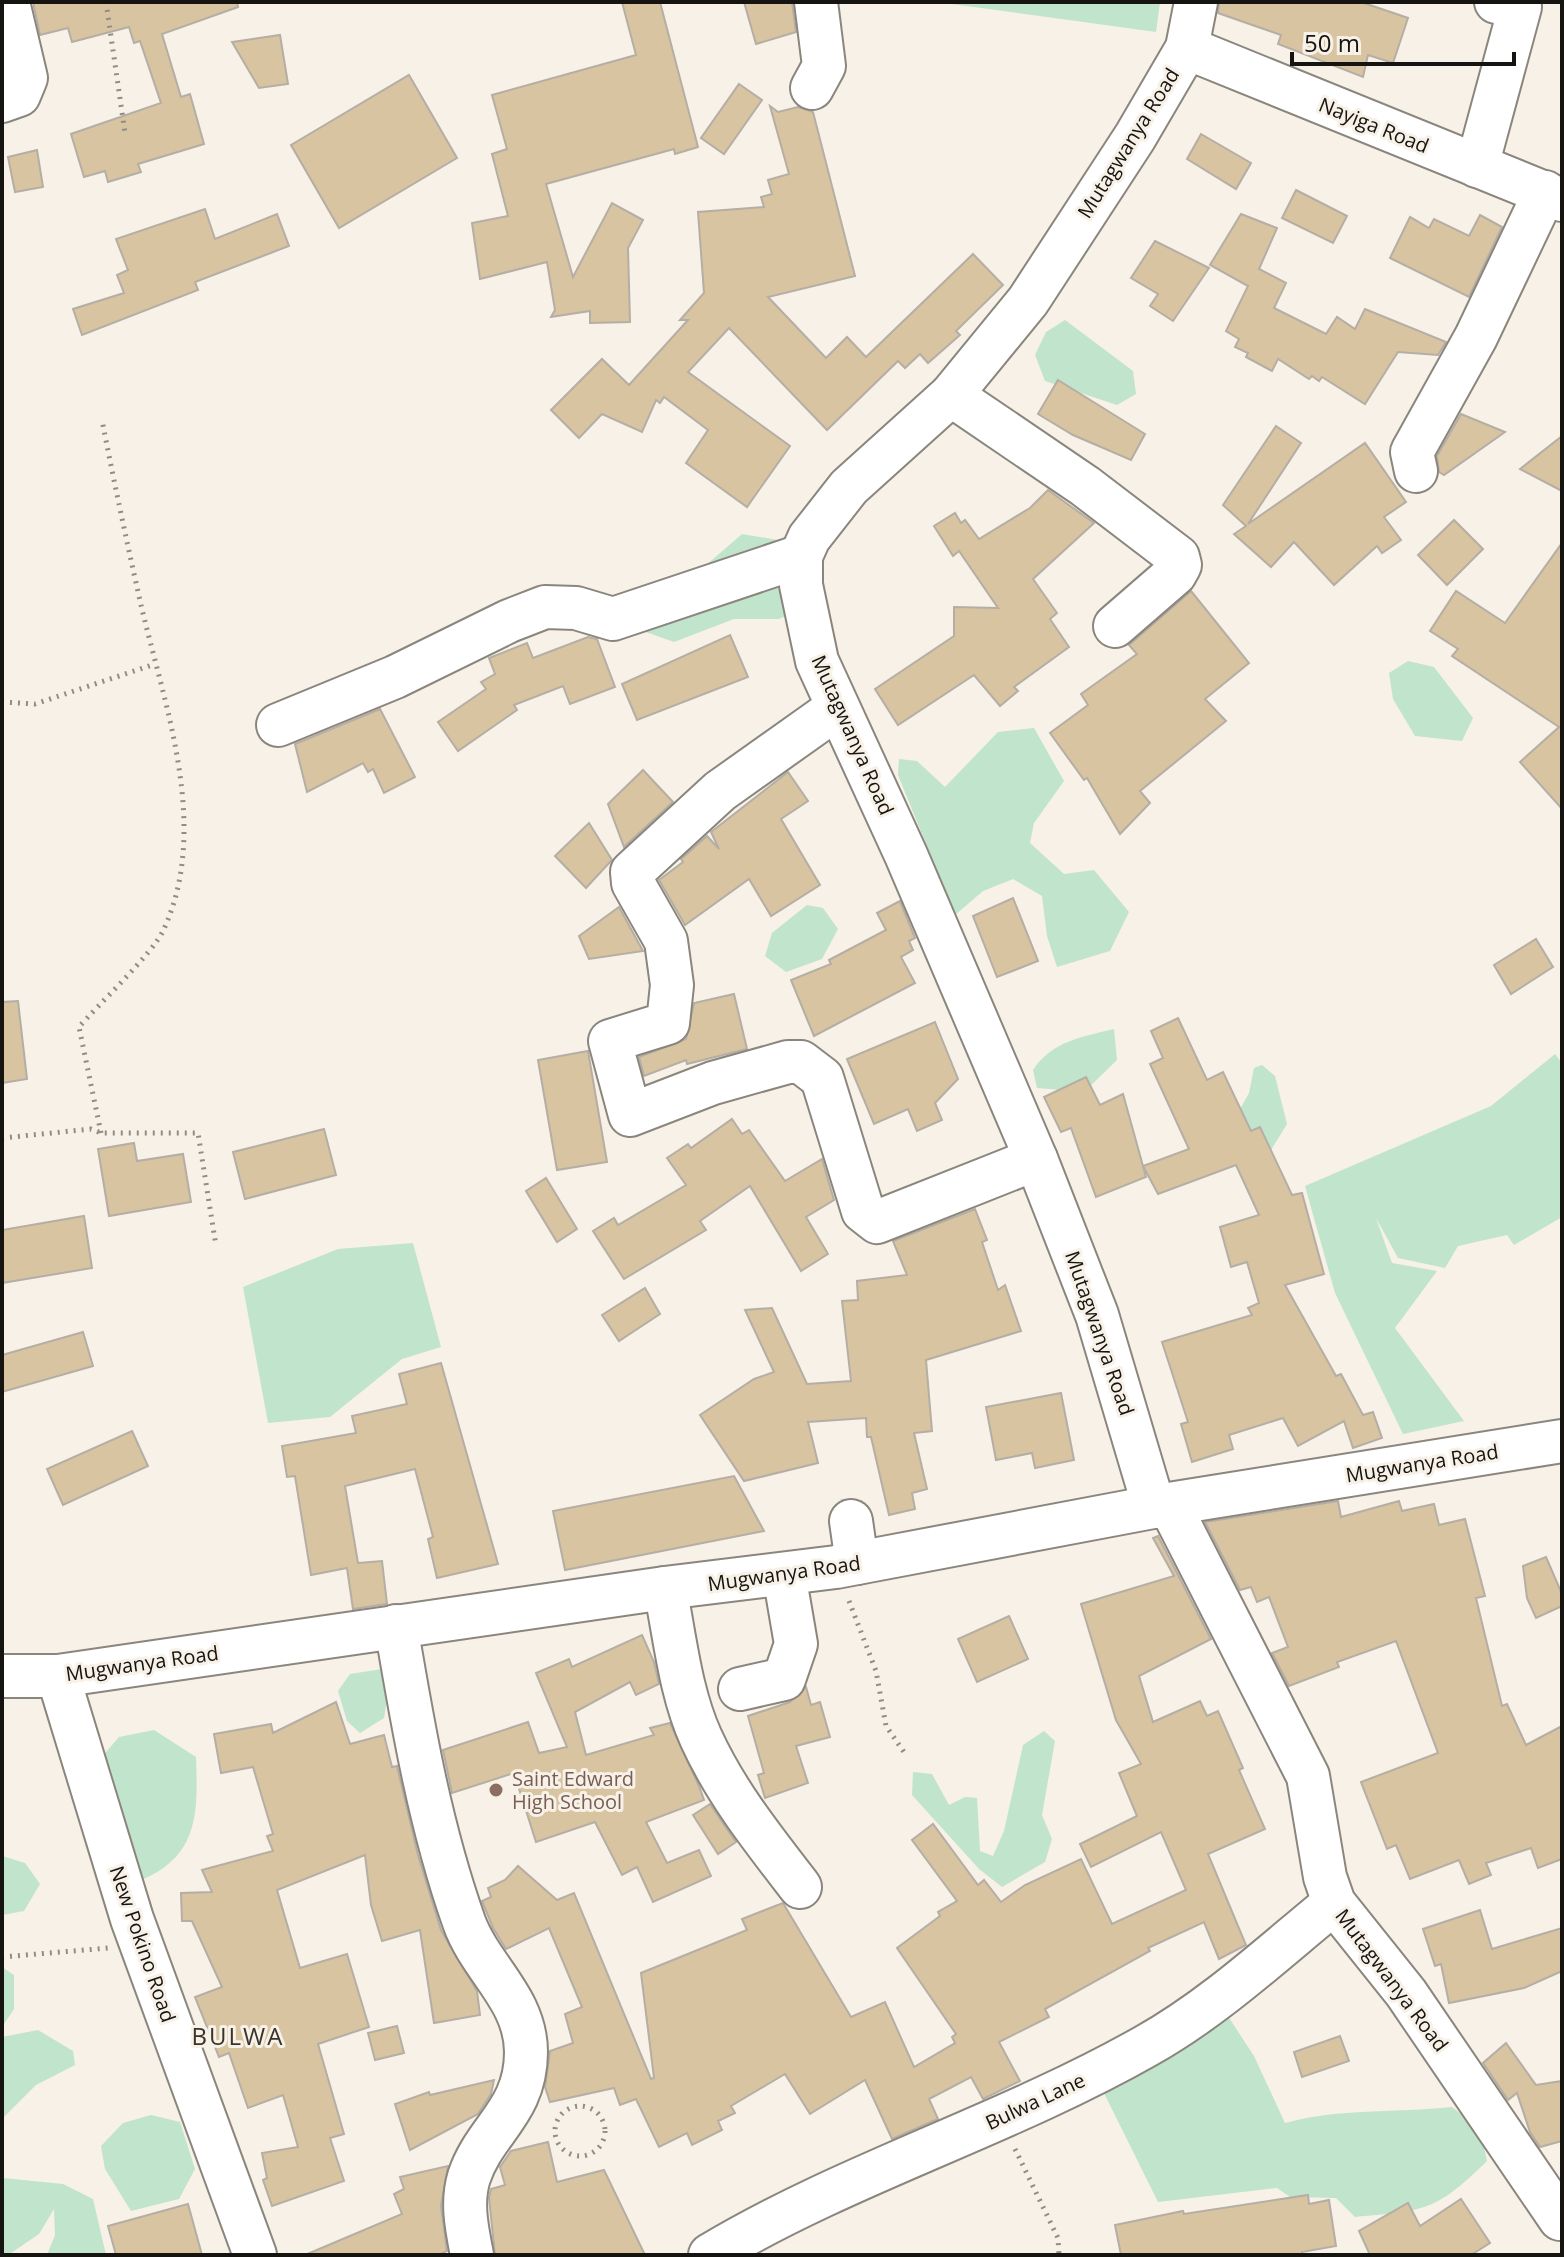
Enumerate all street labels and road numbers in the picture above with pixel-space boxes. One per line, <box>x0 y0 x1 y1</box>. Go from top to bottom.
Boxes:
street label: Mutagwanya Road <box>1071 63 1185 223</box>
street label: Nayiga Road <box>1315 91 1433 159</box>
street label: Mutagwanya Road <box>806 651 900 819</box>
street label: Mutagwanya Road <box>1059 1247 1141 1419</box>
street label: Mugwanya Road <box>1344 1438 1500 1488</box>
street label: Mugwanya Road <box>706 1549 862 1597</box>
street label: Mugwanya Road <box>64 1639 220 1687</box>
street label: New Pokino Road <box>104 1862 182 2026</box>
street label: Mutagwanya Road <box>1329 1903 1455 2057</box>
street label: Bulwa Lane <box>981 2066 1089 2136</box>

